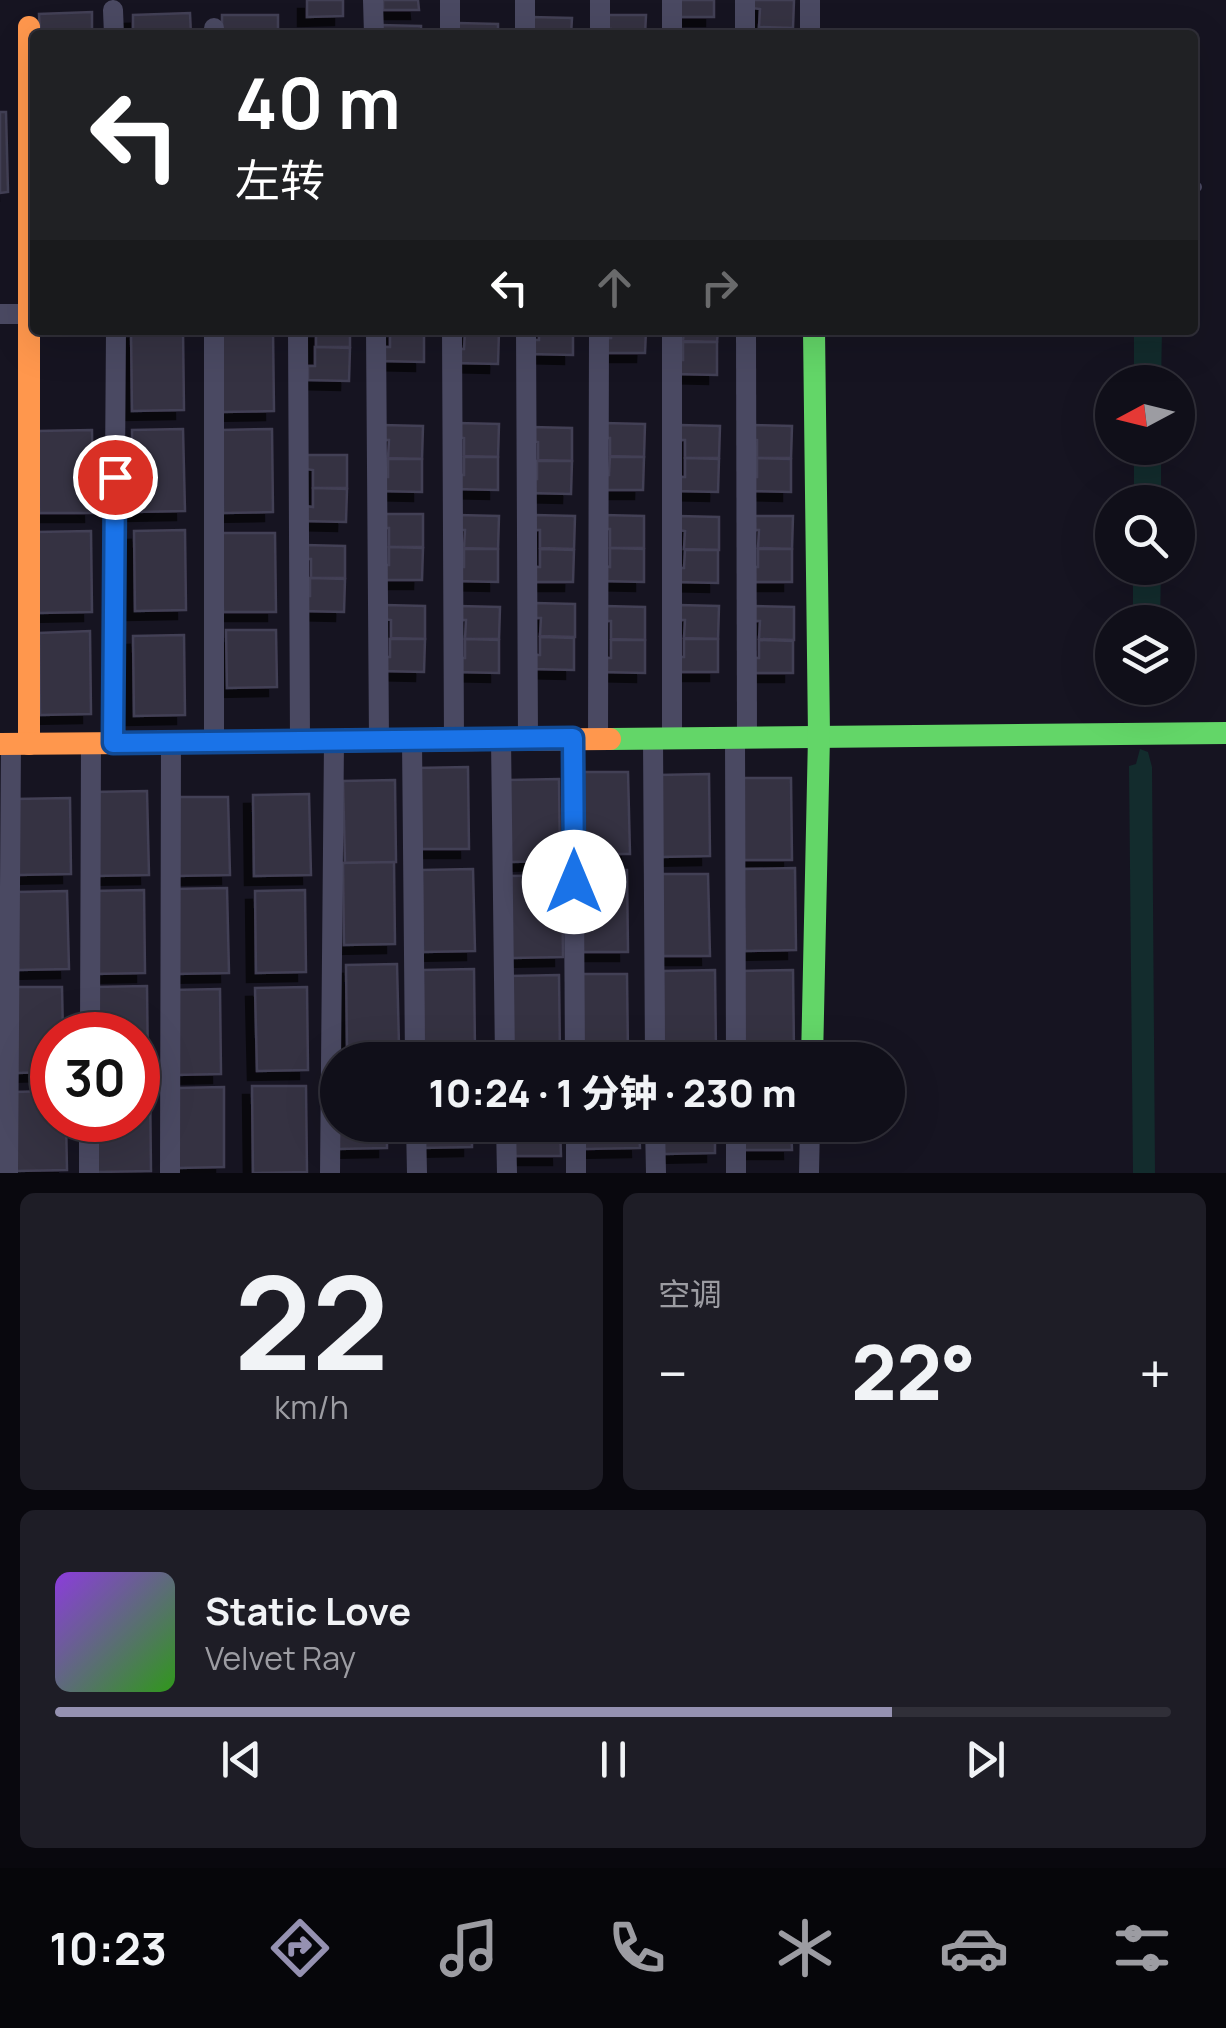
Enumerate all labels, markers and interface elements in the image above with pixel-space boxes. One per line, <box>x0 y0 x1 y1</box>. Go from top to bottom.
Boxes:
text: 40 m <box>235 54 401 150</box>
icon: left <box>70 70 200 200</box>
text: 左转 <box>235 149 325 211</box>
icon: left <box>482 260 537 315</box>
icon: ahead <box>587 260 642 315</box>
icon: right <box>692 260 747 315</box>
north arrow <box>1095 365 1195 465</box>
map controls <box>1095 365 1195 705</box>
pin <box>73 435 158 520</box>
icon: arrive <box>88 450 143 505</box>
button: search <box>1095 485 1195 585</box>
button: layers <box>1095 605 1195 705</box>
position arrow <box>522 830 626 934</box>
speed limit sign: 30 <box>30 1012 160 1142</box>
text: 10:24 · 1 分钟 · 230 m <box>429 1066 796 1118</box>
text: 22 <box>234 1231 389 1409</box>
text: 空调 <box>658 1272 722 1316</box>
text: 22° <box>851 1320 976 1423</box>
text: − <box>658 1335 688 1411</box>
text: + <box>1139 1335 1171 1411</box>
text: km/h <box>274 1385 349 1429</box>
text: Static Love <box>205 1584 411 1636</box>
text: Velvet Ray <box>205 1636 356 1680</box>
icon: previous <box>214 1732 269 1787</box>
icon: pause <box>586 1732 641 1787</box>
icon: next <box>958 1732 1013 1787</box>
icon: directions <box>265 1913 335 1983</box>
icon: music <box>434 1913 504 1983</box>
icon: phone <box>602 1913 672 1983</box>
icon: climate <box>770 1913 840 1983</box>
icon: car <box>939 1913 1009 1983</box>
icon: filters <box>1107 1913 1177 1983</box>
text: 10:23 <box>49 1917 167 1979</box>

